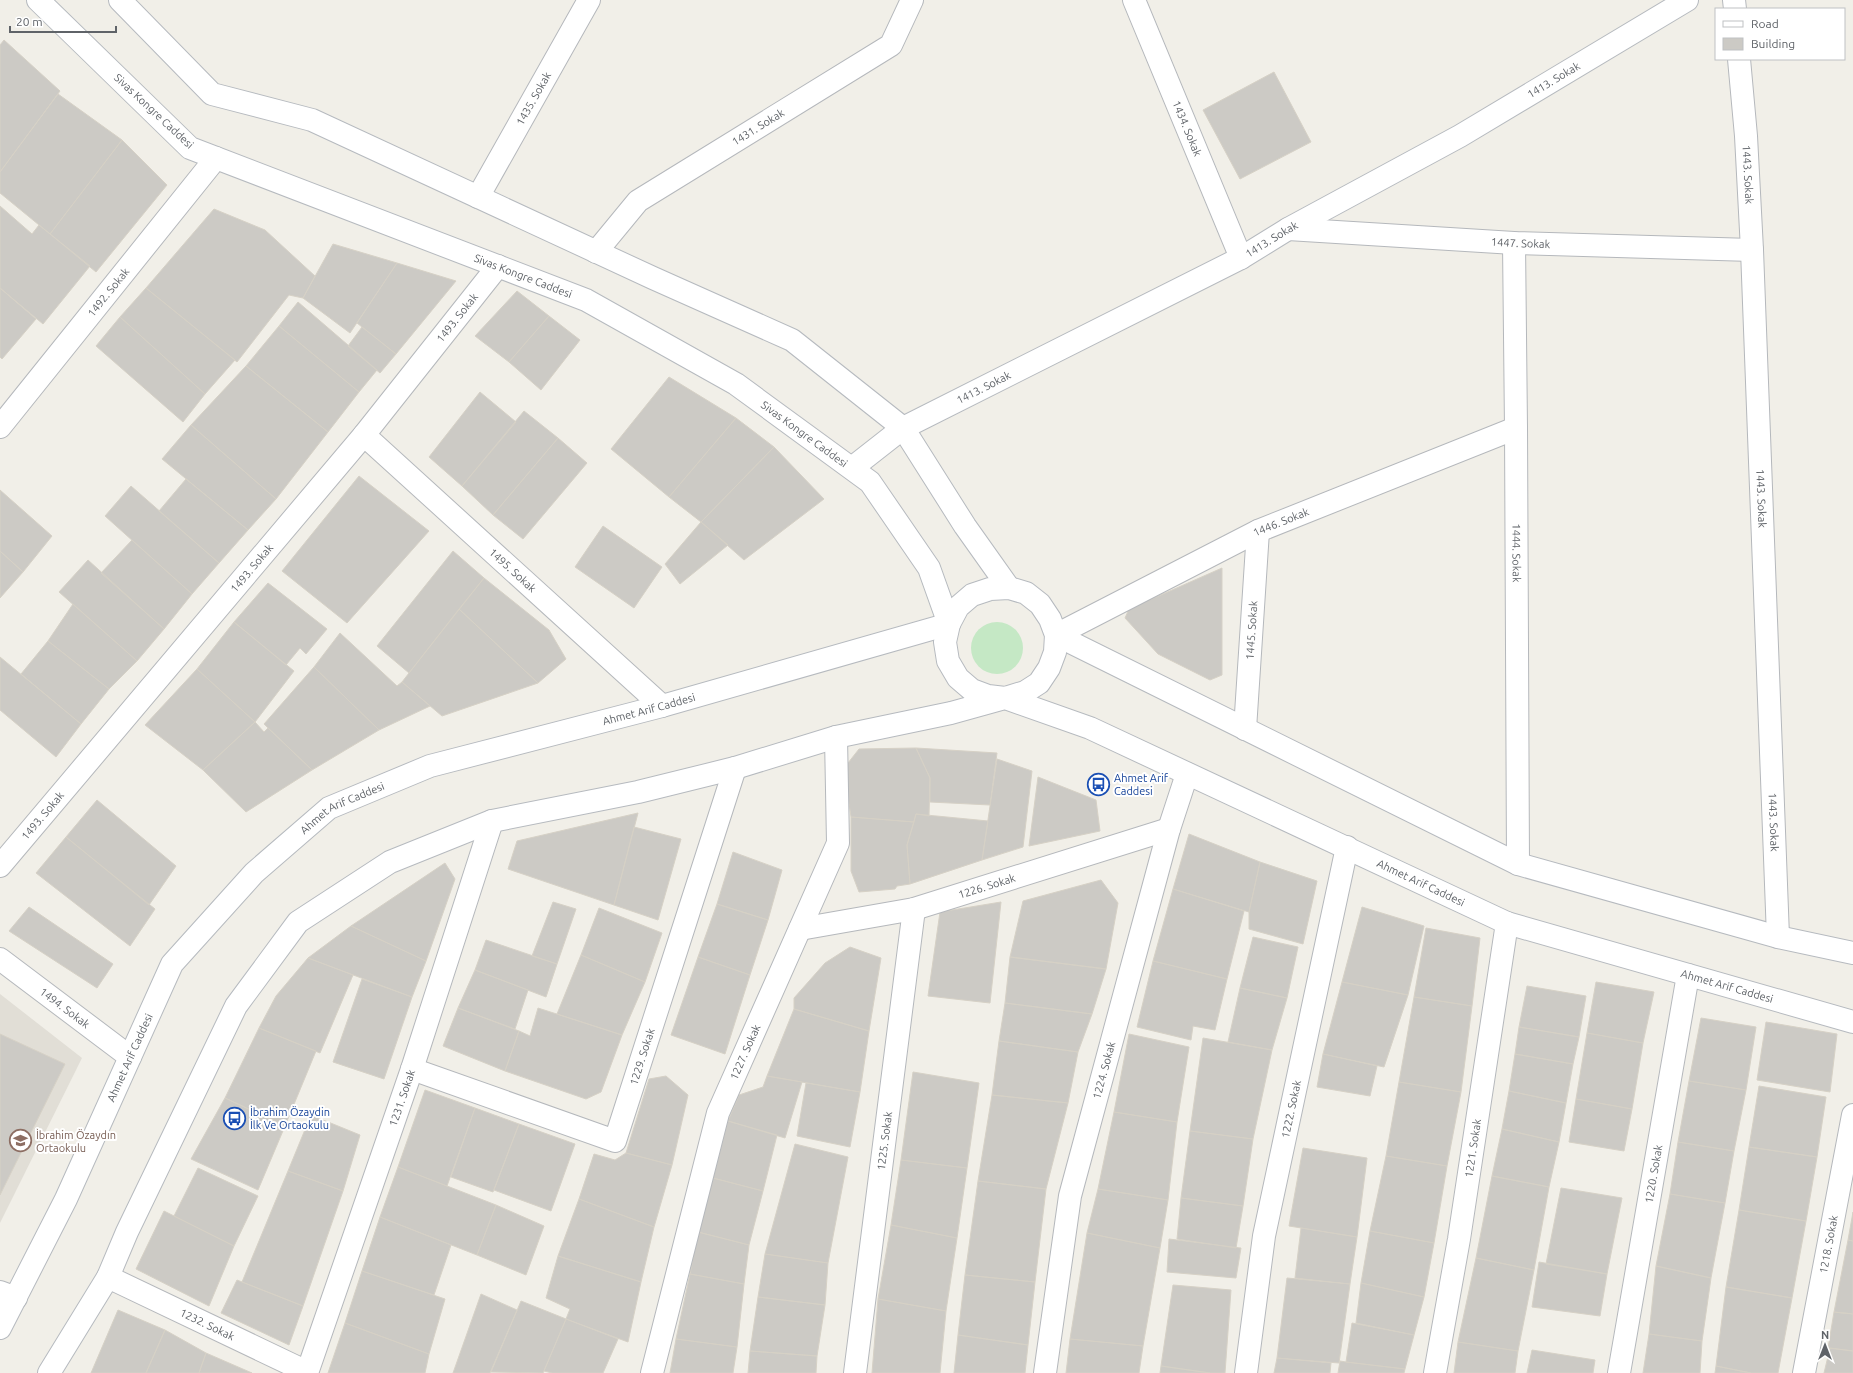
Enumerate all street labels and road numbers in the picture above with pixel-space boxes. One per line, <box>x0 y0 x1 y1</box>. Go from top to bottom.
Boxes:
street label: 1413. Sokak <box>1525 59 1582 100</box>
street label: 1435. Sokak <box>514 69 553 127</box>
street label: Sivas Kongre Caddesi <box>112 71 196 151</box>
street label: 1434. Sokak <box>1170 99 1204 158</box>
street label: 1431. Sokak <box>730 106 787 148</box>
street label: 1443. Sokak <box>1740 145 1756 205</box>
street label: 1413. Sokak <box>1243 219 1300 260</box>
street label: 1447. Sokak <box>1491 236 1551 250</box>
street label: Sivas Kongre Caddesi <box>472 252 574 300</box>
street label: 1492. Sokak <box>85 265 132 319</box>
street label: 1493. Sokak <box>434 290 480 344</box>
street label: 1413. Sokak <box>954 369 1013 406</box>
street label: Sivas Kongre Caddesi <box>759 399 850 470</box>
street label: 1443. Sokak <box>1754 469 1769 529</box>
street label: 1446. Sokak <box>1251 505 1311 539</box>
street label: 1444. Sokak <box>1510 523 1523 583</box>
street label: 1493. Sokak <box>228 541 276 594</box>
street label: 1495. Sokak <box>487 546 539 595</box>
street label: 1445. Sokak <box>1244 600 1259 660</box>
street label: Ahmet Arif Caddesi <box>601 691 697 727</box>
street label: Ahmet Arif Caddesi <box>298 780 386 836</box>
street label: 1493. Sokak <box>19 789 67 842</box>
street label: 1443. Sokak <box>1767 792 1781 852</box>
street label: Ahmet Arif Caddesi <box>1375 857 1467 908</box>
street label: 1226. Sokak <box>957 871 1017 901</box>
street label: Ahmet Arif Caddesi <box>1680 967 1775 1005</box>
street label: 1494. Sokak <box>37 985 92 1031</box>
street label: Ahmet Arif Caddesi <box>105 1012 155 1104</box>
street label: 1227. Sokak <box>728 1022 763 1081</box>
street label: 1229. Sokak <box>627 1026 657 1087</box>
street label: 1224. Sokak <box>1090 1040 1118 1100</box>
street label: 1231. Sokak <box>387 1068 417 1128</box>
street label: 1222. Sokak <box>1279 1078 1303 1139</box>
street label: 1225. Sokak <box>875 1110 894 1171</box>
street label: 1221. Sokak <box>1462 1118 1483 1178</box>
street label: 1220. Sokak <box>1643 1143 1665 1204</box>
street label: 1218. Sokak <box>1817 1214 1840 1274</box>
street label: 1232. Sokak <box>178 1306 237 1343</box>

